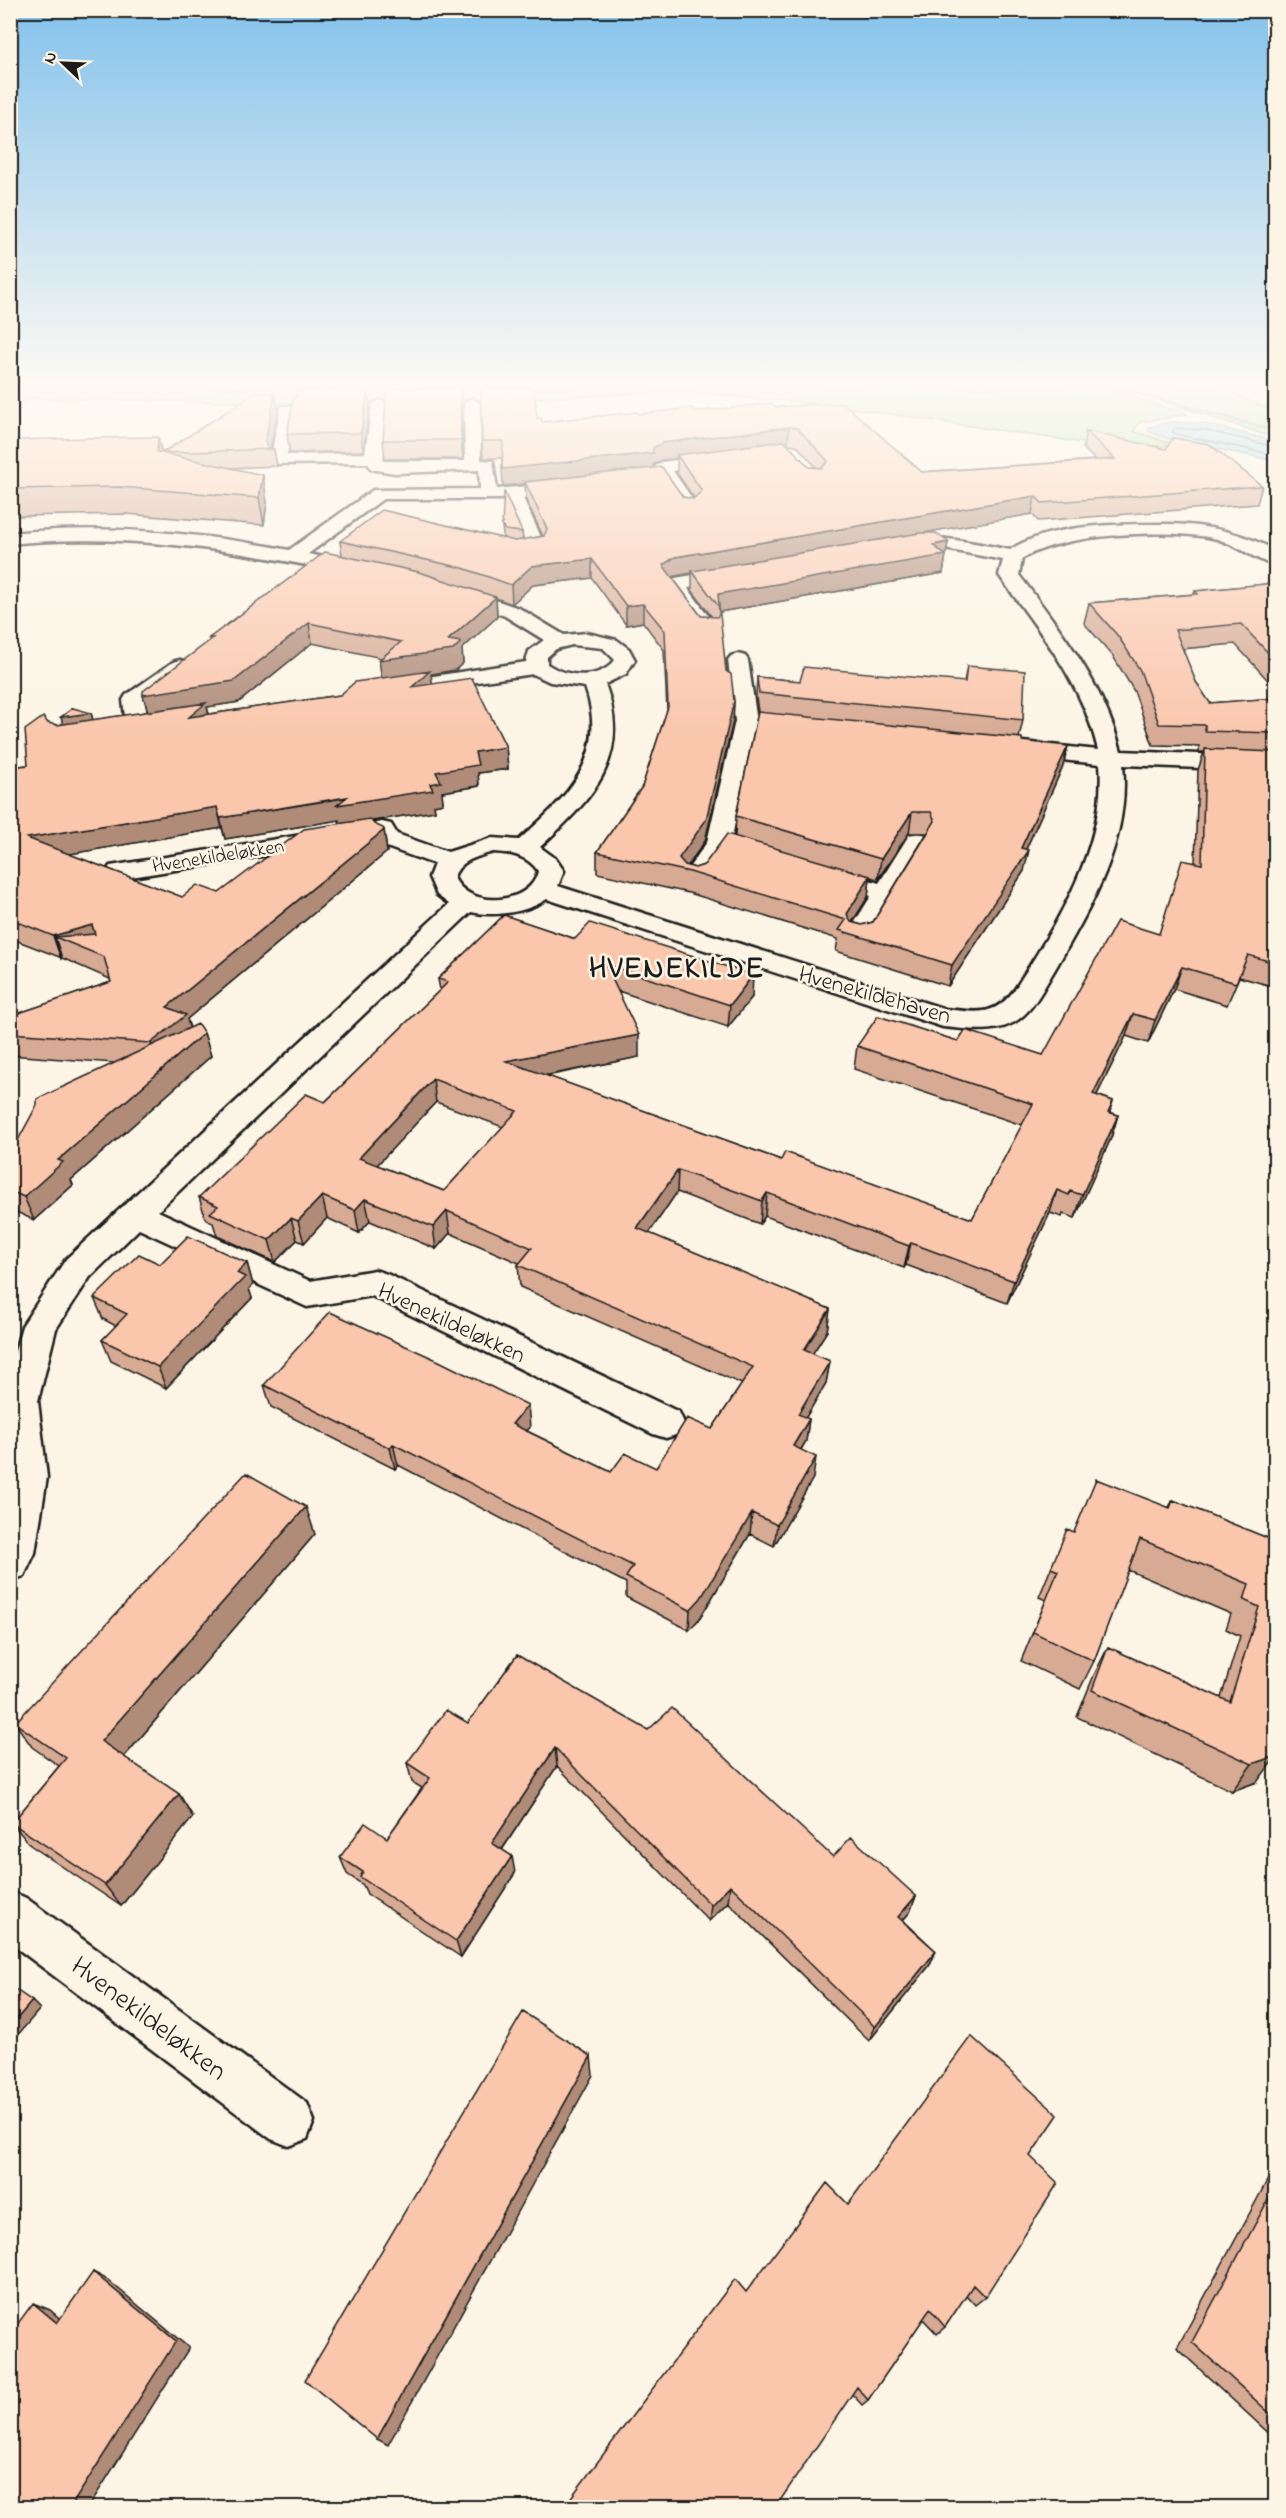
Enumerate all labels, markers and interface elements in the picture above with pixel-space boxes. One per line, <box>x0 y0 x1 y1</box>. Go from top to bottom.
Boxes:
north arrow <box>33 33 93 93</box>
text: N <box>38 48 64 68</box>
street label: Hvenekildeløkken <box>150 833 287 882</box>
district label: HVENEKILDE <box>589 948 765 992</box>
street label: Hvenekildehaven <box>794 958 955 1035</box>
street label: Hvenekildeløkken <box>371 1275 531 1374</box>
street label: Hvenekildeløkken <box>61 1947 235 2092</box>

